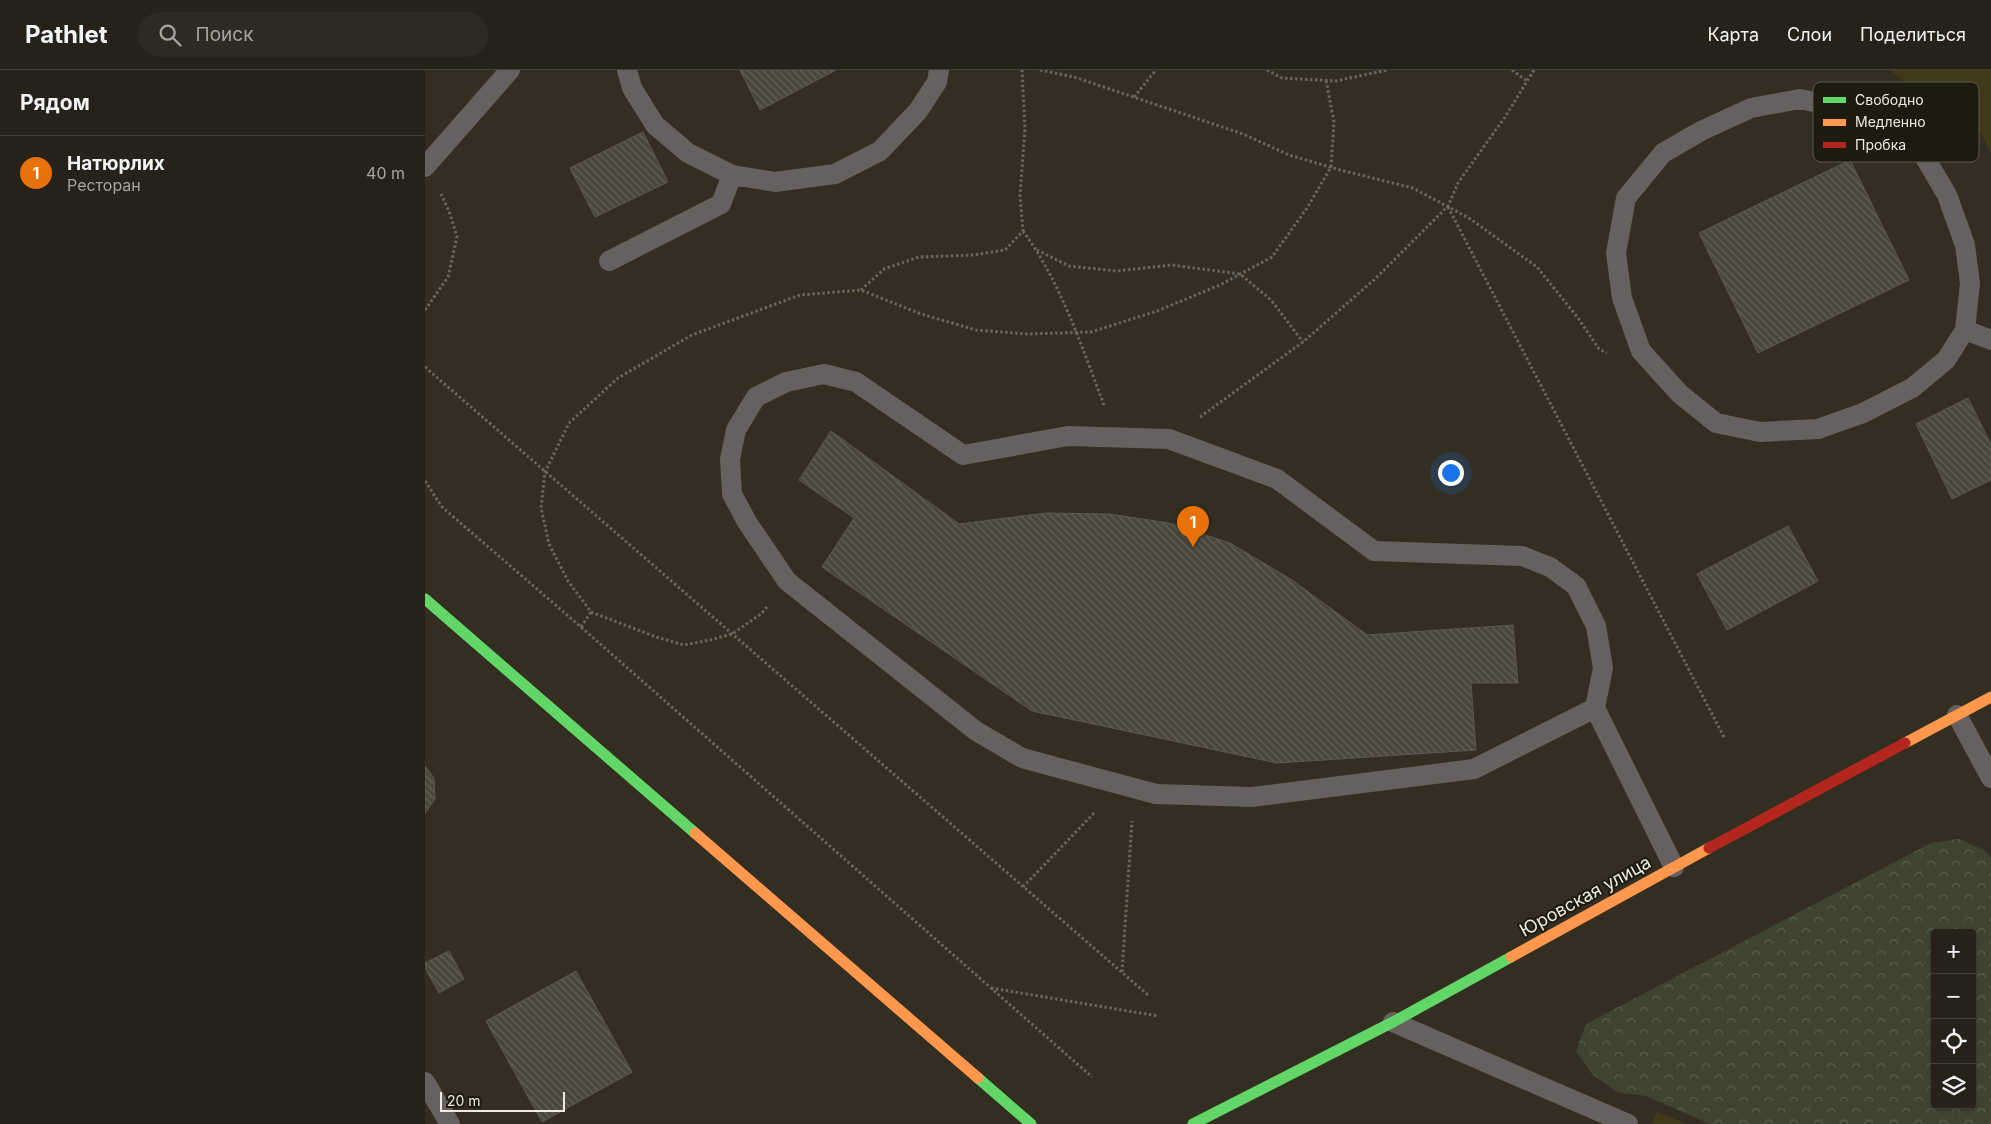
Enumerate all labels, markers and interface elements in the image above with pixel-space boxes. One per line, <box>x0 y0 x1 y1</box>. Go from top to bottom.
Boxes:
search box <box>138 12 488 57</box>
text: Pathlet <box>25 20 108 49</box>
icon: search <box>156 21 184 49</box>
text: Поиск <box>196 23 253 46</box>
text: Карта <box>1707 24 1759 45</box>
text: Слои <box>1787 24 1832 45</box>
text: Поделиться <box>1860 24 1966 45</box>
legend <box>1813 82 1979 162</box>
text: Рядом <box>20 90 90 115</box>
text: Свободно <box>1855 91 1924 108</box>
text: Медленно <box>1855 113 1926 130</box>
text: Пробка <box>1855 136 1906 153</box>
text: Натюрлих <box>67 152 165 175</box>
text: 1 <box>33 163 39 183</box>
text: 40 m <box>366 163 405 183</box>
text: Ресторан <box>67 175 141 195</box>
your location <box>1438 460 1464 486</box>
pin: 1 <box>1177 506 1209 547</box>
street label: Юровская улица <box>1516 851 1654 941</box>
map controls <box>1931 929 1976 1109</box>
button: + <box>1931 929 1976 974</box>
button: − <box>1931 974 1976 1019</box>
button: locate <box>1931 1019 1976 1064</box>
button: layers <box>1931 1064 1976 1109</box>
scale bar <box>440 1089 565 1112</box>
text: 20 m <box>447 1092 481 1109</box>

